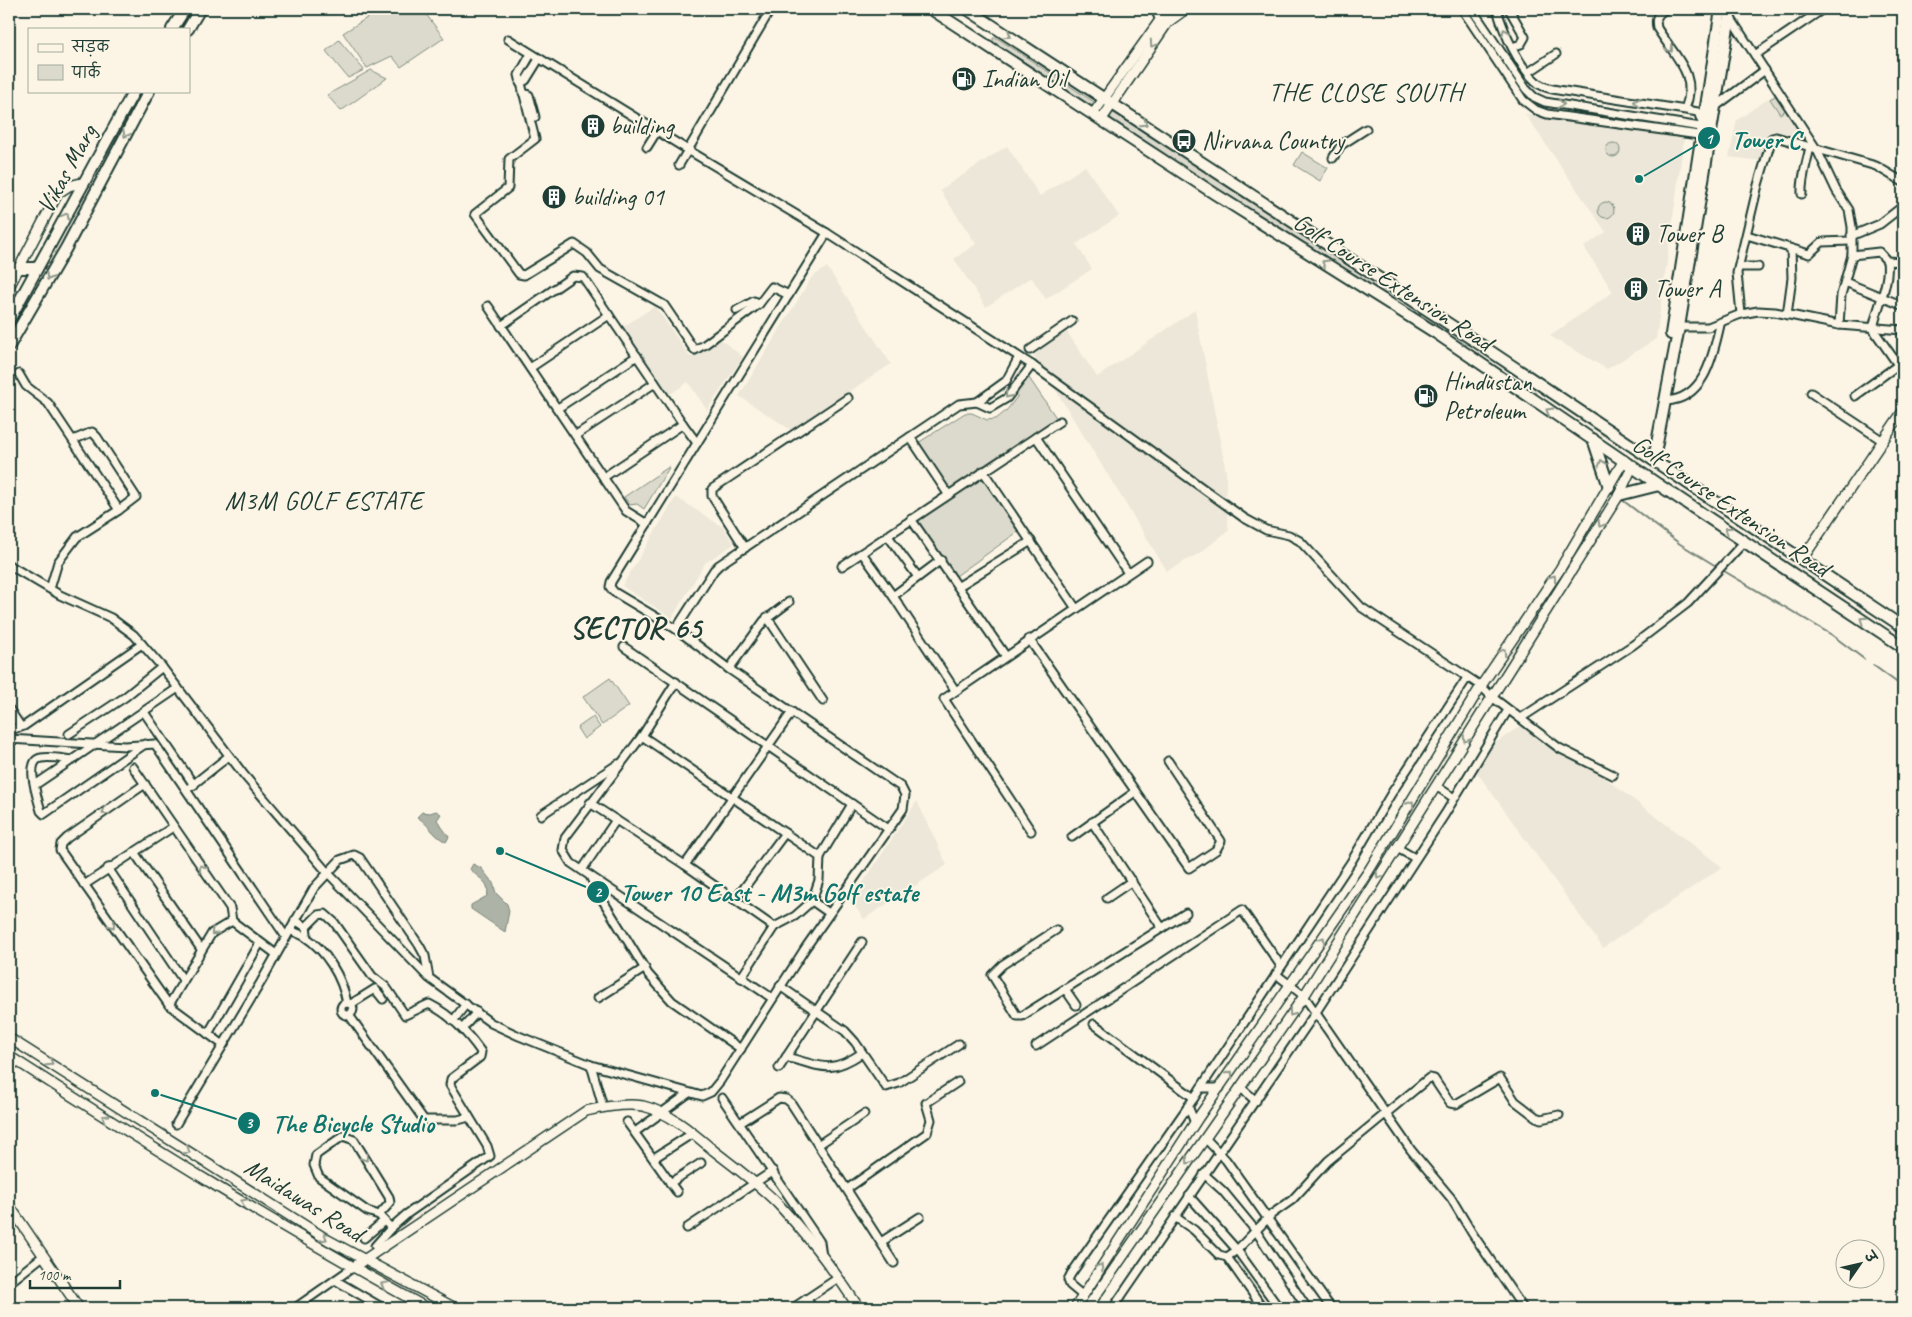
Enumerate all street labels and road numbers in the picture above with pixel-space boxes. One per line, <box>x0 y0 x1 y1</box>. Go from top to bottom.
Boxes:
street label: Vikas Marg <box>30 118 105 219</box>
street label: Golf Course Extension Road <box>1287 206 1502 361</box>
street label: Golf Course Extension Road <box>1626 428 1839 586</box>
street label: Maidawas Road <box>239 1151 373 1251</box>

